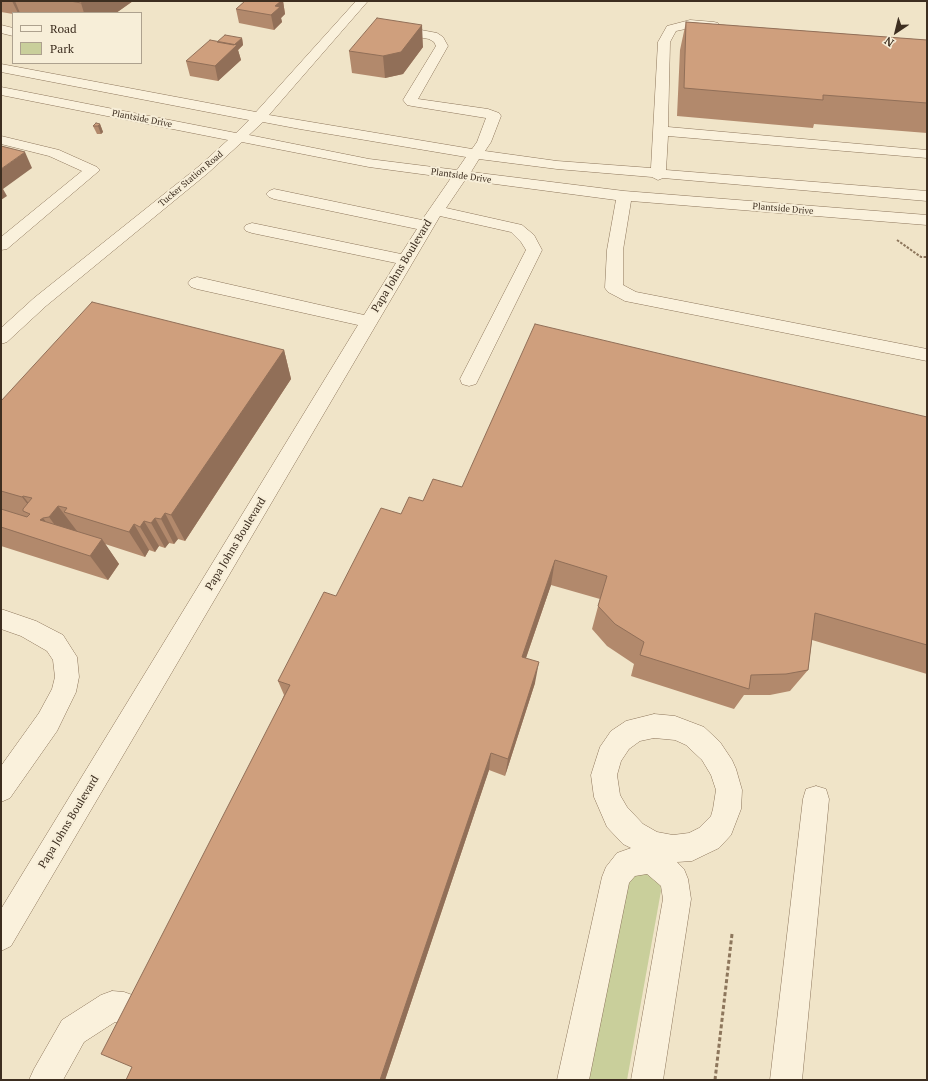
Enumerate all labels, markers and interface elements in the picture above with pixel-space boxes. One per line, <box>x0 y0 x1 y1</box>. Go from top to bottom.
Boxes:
legend <box>12 12 142 64</box>
north arrow <box>876 12 916 52</box>
text: Road <box>50 21 77 36</box>
text: N <box>882 34 897 50</box>
text: Park <box>50 41 74 56</box>
street label: Plantside Drive <box>111 108 173 130</box>
street label: Tucker Station Road <box>157 149 225 209</box>
street label: Plantside Drive <box>430 166 492 186</box>
street label: Plantside Drive <box>752 201 814 217</box>
street label: Papa Johns Boulevard <box>369 217 435 315</box>
street label: Papa Johns Boulevard <box>203 495 269 593</box>
street label: Papa Johns Boulevard <box>36 773 102 871</box>

